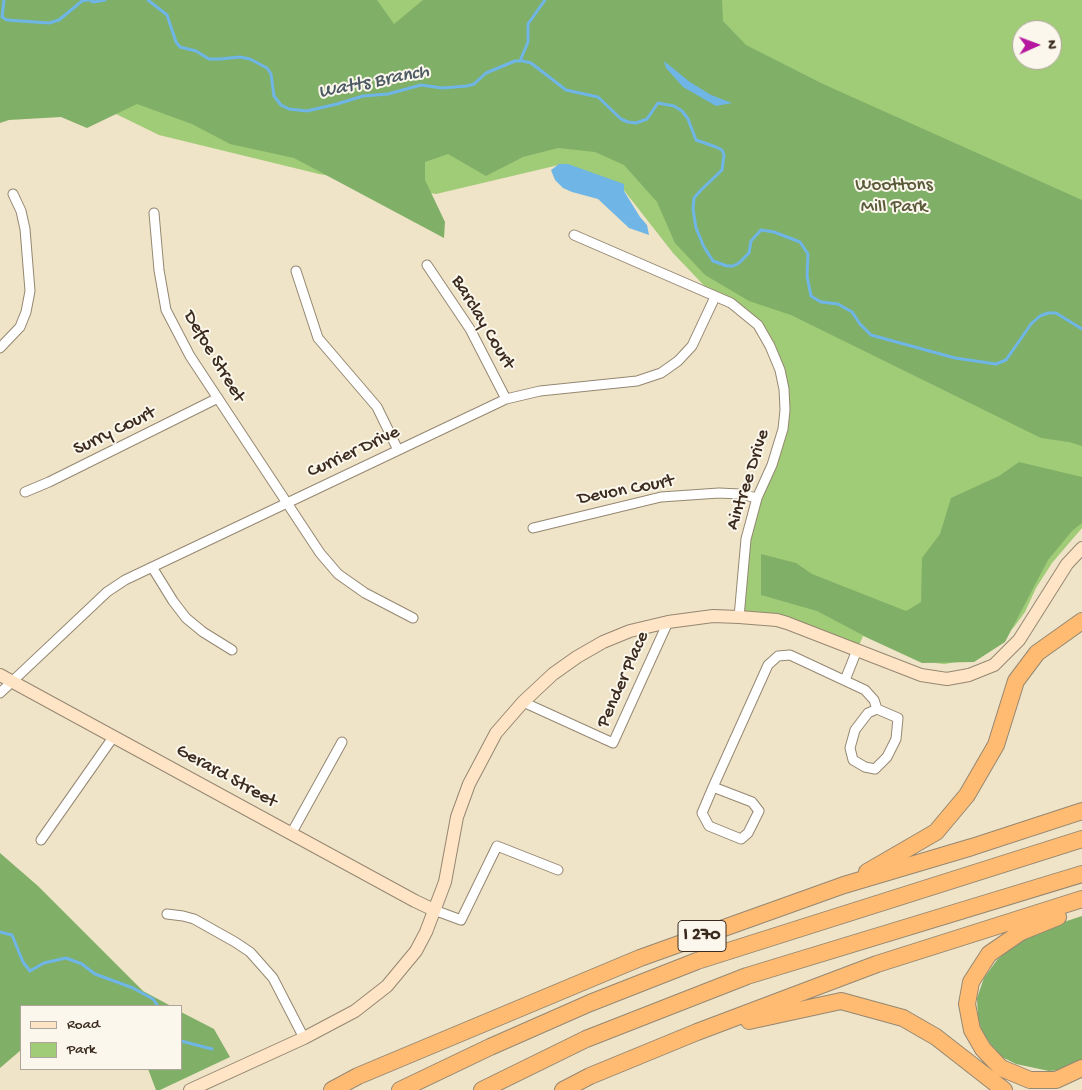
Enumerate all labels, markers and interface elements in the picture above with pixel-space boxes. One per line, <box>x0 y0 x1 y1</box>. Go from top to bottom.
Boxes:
north arrow <box>1012 20 1062 70</box>
text: N <box>1043 40 1060 49</box>
water label: Watts Branch <box>317 61 431 105</box>
park label: Woottons Mill Park <box>855 175 933 219</box>
street label: Barclay Court <box>445 272 519 374</box>
street label: Defoe Street <box>177 307 249 407</box>
street label: Surry Court <box>70 402 160 462</box>
street label: Currier Drive <box>304 422 404 484</box>
street label: Aintree Drive <box>722 427 776 533</box>
street label: Devon Court <box>576 471 676 511</box>
street label: Pender Place <box>593 628 655 732</box>
street label: Gerard Street <box>171 740 281 814</box>
road number: I 270 <box>678 920 726 951</box>
legend <box>20 1005 182 1070</box>
text: Road <box>67 1016 100 1034</box>
text: Park <box>67 1041 96 1059</box>

